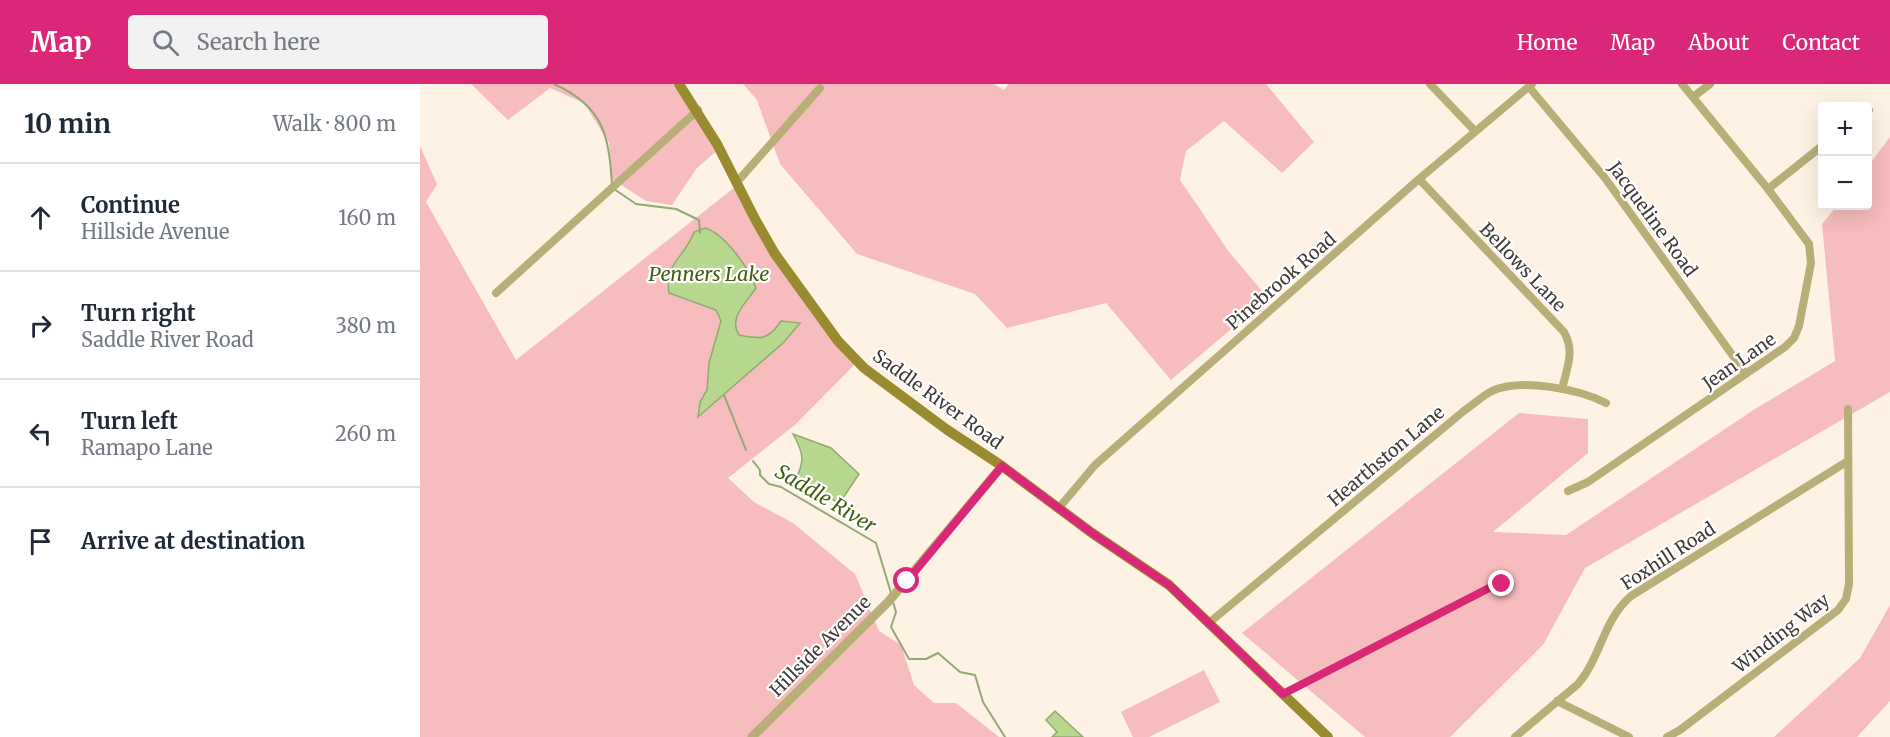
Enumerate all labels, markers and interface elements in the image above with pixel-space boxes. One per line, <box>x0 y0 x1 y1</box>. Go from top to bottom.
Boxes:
search box <box>128 15 548 69</box>
text: Map <box>30 24 92 60</box>
icon: search <box>149 26 182 59</box>
text: Search here <box>197 28 320 56</box>
text: Home <box>1517 29 1577 56</box>
text: Map <box>1610 29 1655 56</box>
text: About <box>1688 29 1749 56</box>
text: Contact <box>1782 29 1860 56</box>
map controls <box>1818 102 1872 210</box>
button: + <box>1818 102 1872 156</box>
text: 10 min <box>24 107 111 140</box>
text: Walk · 800 m <box>273 111 396 136</box>
street label: Jacqueline Road <box>1603 156 1703 281</box>
button: − <box>1818 156 1872 210</box>
text: Continue <box>81 191 180 219</box>
icon: ahead <box>24 201 57 234</box>
text: 160 m <box>338 205 396 230</box>
street label: Bellows Lane <box>1475 218 1571 316</box>
text: Hillside Avenue <box>81 219 229 244</box>
street label: Pinebrook Road <box>1222 227 1341 335</box>
water label: Penners Lake <box>648 261 770 286</box>
text: Turn right <box>81 299 195 327</box>
icon: right <box>24 309 57 342</box>
text: 380 m <box>335 313 396 338</box>
text: Saddle River Road <box>81 327 254 352</box>
street label: Jean Lane <box>1697 327 1780 395</box>
street label: Saddle River Road <box>868 344 1008 454</box>
street label: Hearthston Lane <box>1323 401 1449 511</box>
text: Turn left <box>81 407 178 435</box>
icon: left <box>24 417 57 450</box>
text: 260 m <box>335 421 396 446</box>
text: Ramapo Lane <box>81 435 213 460</box>
water label: Saddle River <box>771 458 882 538</box>
street label: Foxhill Road <box>1616 517 1720 595</box>
icon: arrive <box>24 525 57 558</box>
text: Arrive at destination <box>81 527 305 555</box>
route start <box>893 567 919 593</box>
route end <box>1488 570 1514 596</box>
street label: Winding Way <box>1727 588 1834 678</box>
street label: Hillside Avenue <box>765 591 875 701</box>

